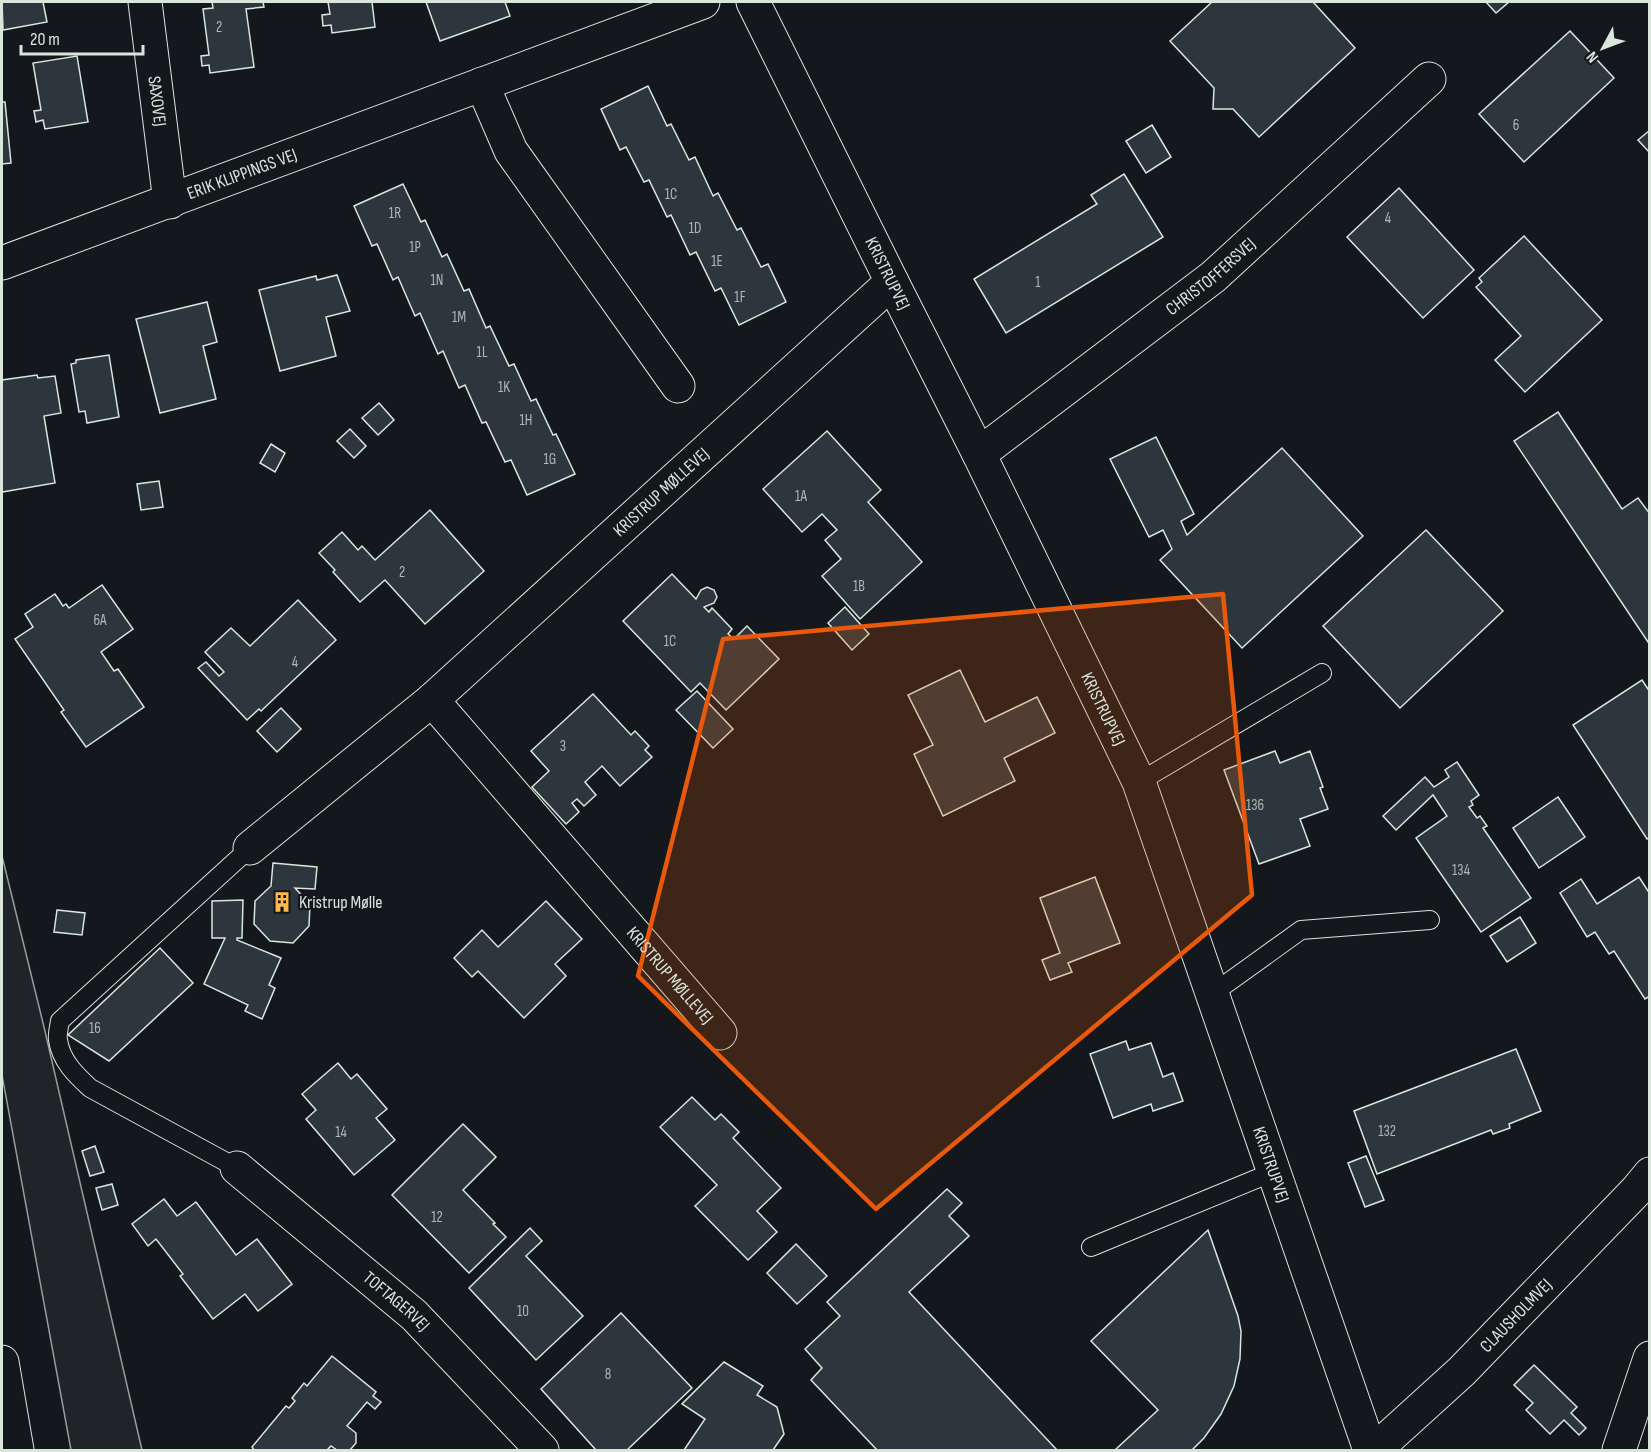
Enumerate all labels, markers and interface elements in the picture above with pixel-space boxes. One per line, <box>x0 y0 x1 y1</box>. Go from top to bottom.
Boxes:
scale bar <box>21 18 142 56</box>
house number: 2 <box>216 18 222 37</box>
north arrow <box>1573 18 1633 78</box>
text: 20 m <box>30 29 60 50</box>
text: N <box>1583 47 1603 66</box>
street label: SAXOVEJ <box>144 75 171 128</box>
house number: 6 <box>1513 116 1519 135</box>
street label: ERIK KLIPPINGS VEJ <box>184 144 300 204</box>
house number: 1C <box>665 185 677 204</box>
house number: 1R <box>389 204 401 223</box>
house number: 4 <box>1385 209 1391 228</box>
house number: 1D <box>689 219 701 238</box>
street label: KRISTRUPVEJ <box>861 233 915 313</box>
street label: CHRISTOFFERSVEJ <box>1162 233 1260 319</box>
house number: 1P <box>409 238 421 257</box>
house number: 1E <box>711 252 723 271</box>
house number: 1N <box>430 271 444 290</box>
house number: 1 <box>1035 273 1041 292</box>
house number: 1F <box>734 288 746 307</box>
house number: 1M <box>452 308 466 327</box>
house number: 1L <box>477 343 488 362</box>
house number: 1K <box>498 378 510 397</box>
house number: 1H <box>520 411 532 430</box>
street label: KRISTRUP MØLLEVEJ <box>609 443 713 541</box>
house number: 1G <box>544 450 556 469</box>
house number: 1A <box>795 487 808 506</box>
house number: 2 <box>399 563 405 582</box>
house number: 1B <box>853 577 865 596</box>
house number: 6A <box>94 611 107 630</box>
house number: 1C <box>664 632 676 651</box>
house number: 4 <box>292 653 298 672</box>
street label: KRISTRUPVEJ <box>1077 669 1130 749</box>
house number: 3 <box>560 737 566 756</box>
house number: 136 <box>1246 796 1264 815</box>
house number: 134 <box>1452 861 1470 880</box>
building icon: Kristrup Mølle <box>270 890 294 914</box>
place label: Kristrup Mølle <box>299 892 383 913</box>
street label: KRISTRUP MØLLEVEJ <box>622 922 718 1028</box>
house number: 16 <box>89 1019 101 1038</box>
house number: 132 <box>1378 1122 1396 1141</box>
house number: 14 <box>335 1123 347 1142</box>
street label: KRISTRUPVEJ <box>1248 1124 1294 1205</box>
house number: 12 <box>431 1208 443 1227</box>
street label: TOFTAGERVEJ <box>359 1267 434 1336</box>
street label: CLAUSHOLMVEJ <box>1475 1274 1556 1357</box>
house number: 10 <box>517 1302 529 1321</box>
house number: 8 <box>605 1365 611 1384</box>

